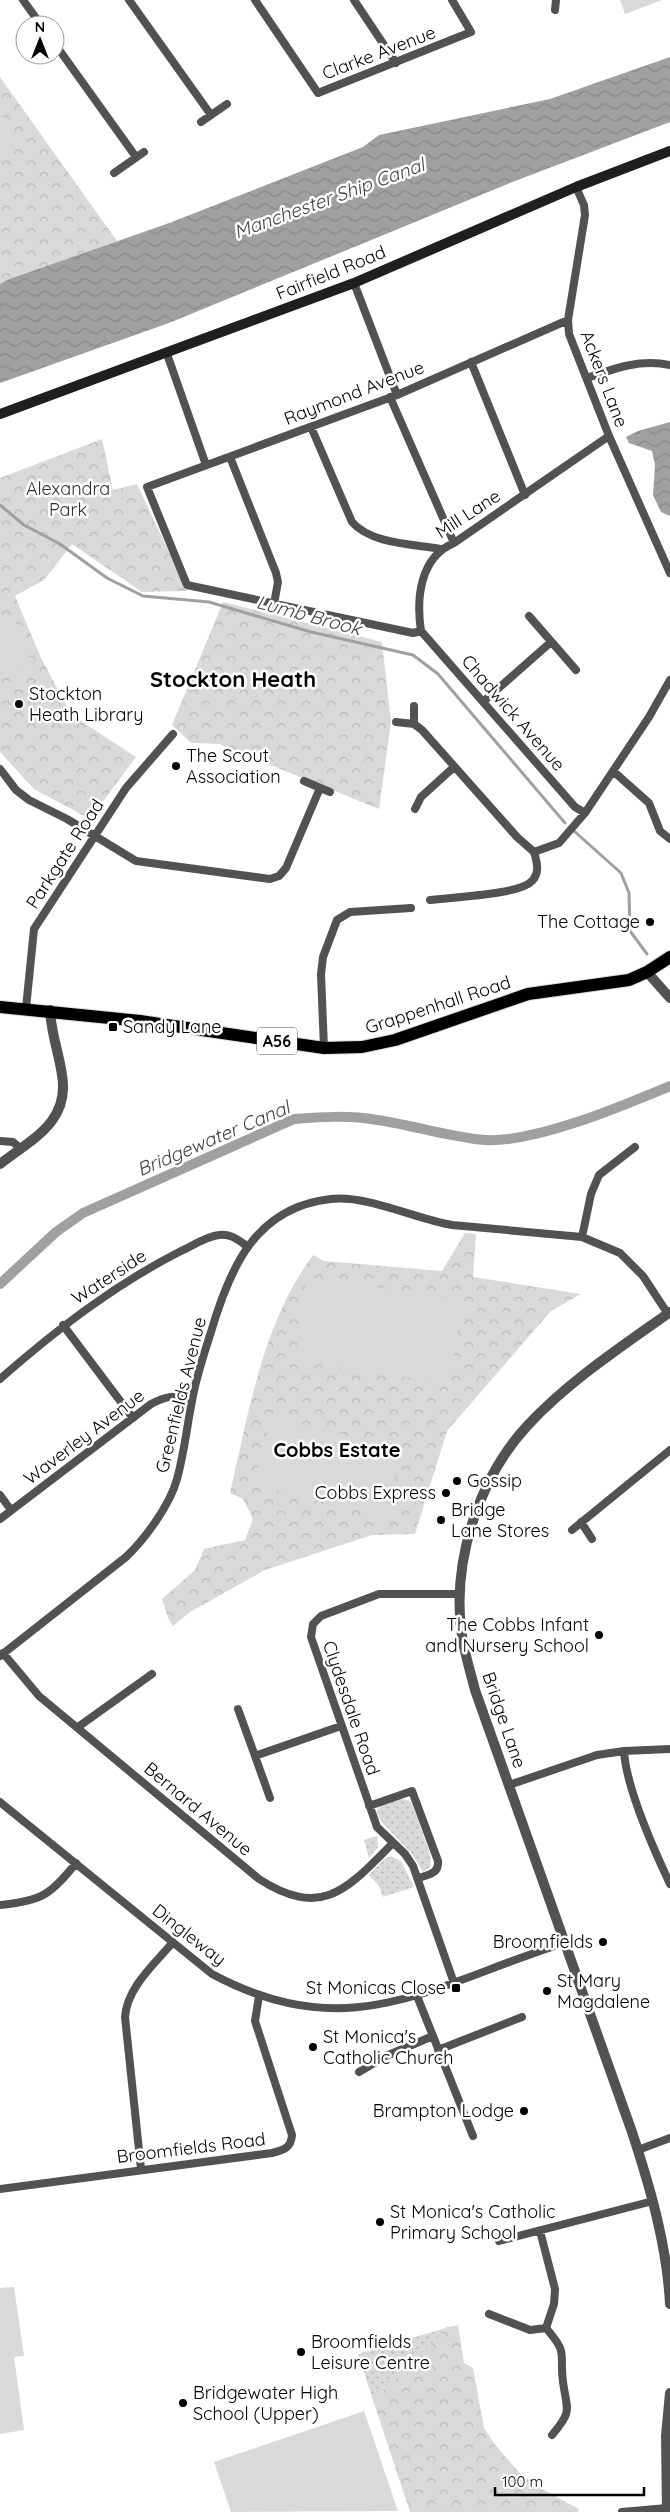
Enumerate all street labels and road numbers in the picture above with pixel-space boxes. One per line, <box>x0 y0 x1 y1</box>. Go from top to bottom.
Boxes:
street label: Clarke Avenue <box>319 20 439 85</box>
street label: Fairfield Road <box>273 240 389 305</box>
street label: Ackers Lane <box>576 327 633 430</box>
street label: Raymond Avenue <box>280 355 427 430</box>
street label: Mill Lane <box>431 484 505 543</box>
street label: Chadwick Avenue <box>457 650 570 776</box>
street label: Parkgate Road <box>21 795 109 913</box>
street label: Grappenhall Road <box>362 970 513 1039</box>
road number: A56 <box>257 1028 297 1054</box>
street label: Waterside <box>67 1244 150 1309</box>
street label: Greenfields Avenue <box>150 1314 211 1475</box>
street label: Waverley Avenue <box>19 1384 149 1489</box>
street label: Clydesdale Road <box>318 1638 385 1778</box>
street label: Bridge Lane <box>477 1669 532 1771</box>
street label: Bernard Avenue <box>140 1757 257 1861</box>
street label: Dingleway <box>148 1899 231 1971</box>
street label: Broomfields Road <box>115 2127 267 2168</box>

